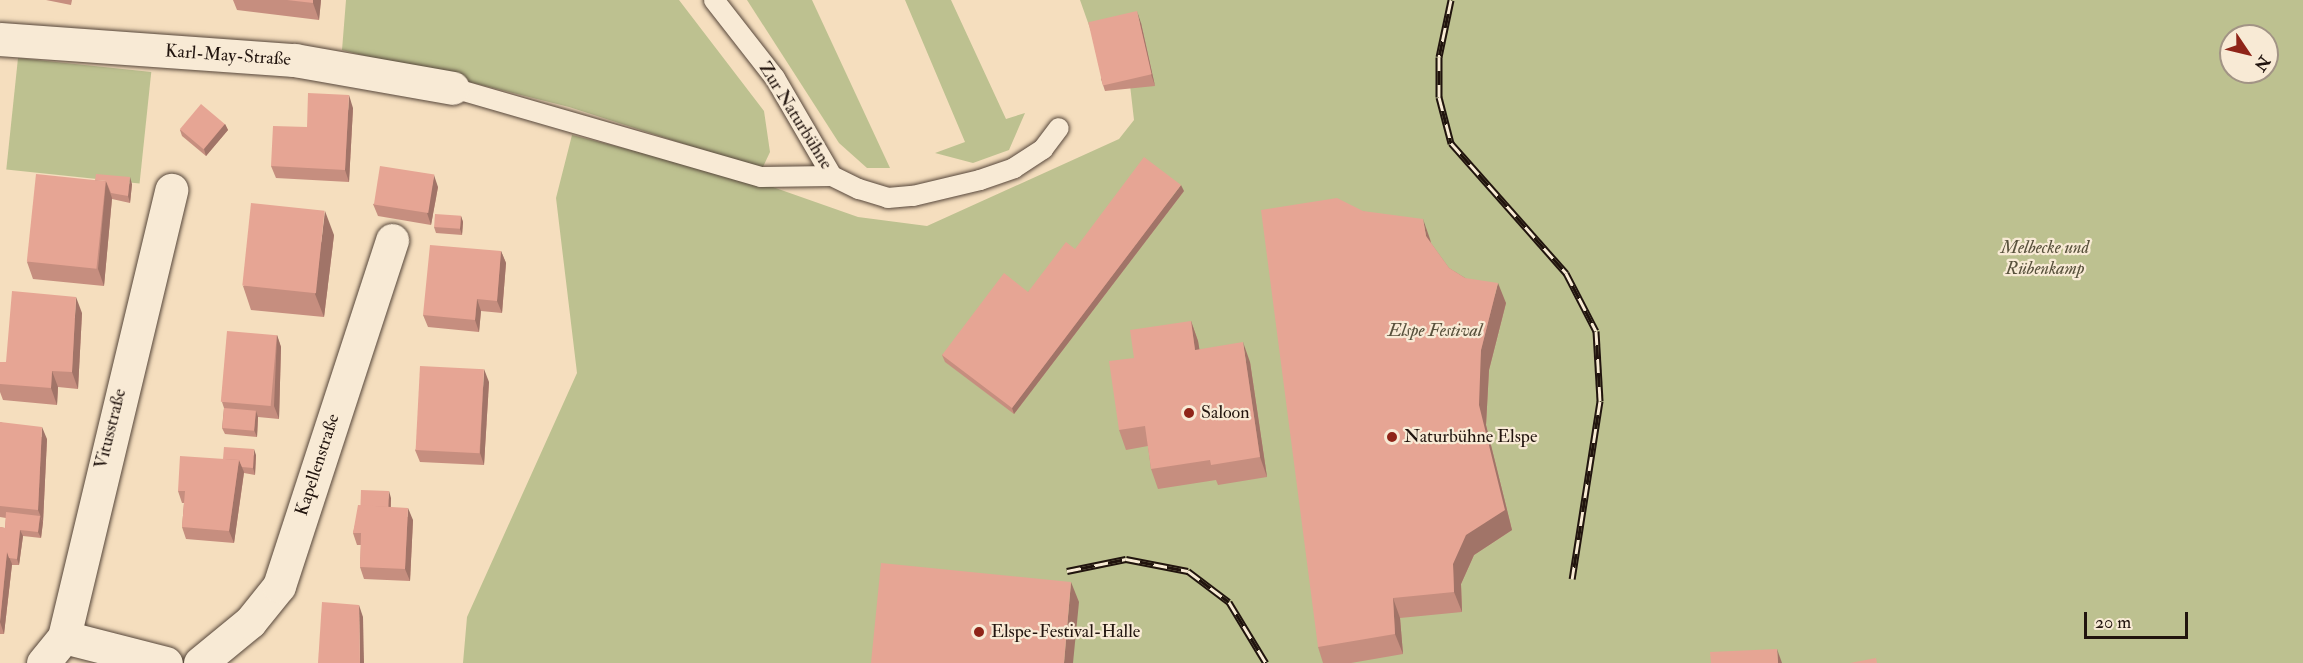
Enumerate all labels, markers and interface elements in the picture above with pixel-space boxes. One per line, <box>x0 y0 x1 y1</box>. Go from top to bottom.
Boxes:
north arrow <box>2219 24 2279 84</box>
street label: Karl-May-Straße <box>164 41 292 71</box>
text: N <box>2250 52 2274 75</box>
street label: Zur Naturbühne <box>753 58 837 174</box>
park label: Melbecke und Rübenkamp <box>2001 238 2089 280</box>
park label: Elspe Festival <box>1388 320 1482 342</box>
street label: Vitusstraße <box>91 387 131 471</box>
place label: Saloon <box>1201 402 1250 424</box>
marker: Saloon <box>1182 406 1196 420</box>
street label: Kapellenstraße <box>291 411 345 519</box>
place label: Naturbühne Elspe <box>1404 426 1537 448</box>
marker: Naturbühne Elspe <box>1385 430 1399 444</box>
scale bar <box>2087 600 2190 638</box>
text: 20 m <box>2095 611 2131 634</box>
place label: Elspe-Festival-Halle <box>991 621 1140 643</box>
marker: Elspe-Festival-Halle <box>972 625 986 639</box>

